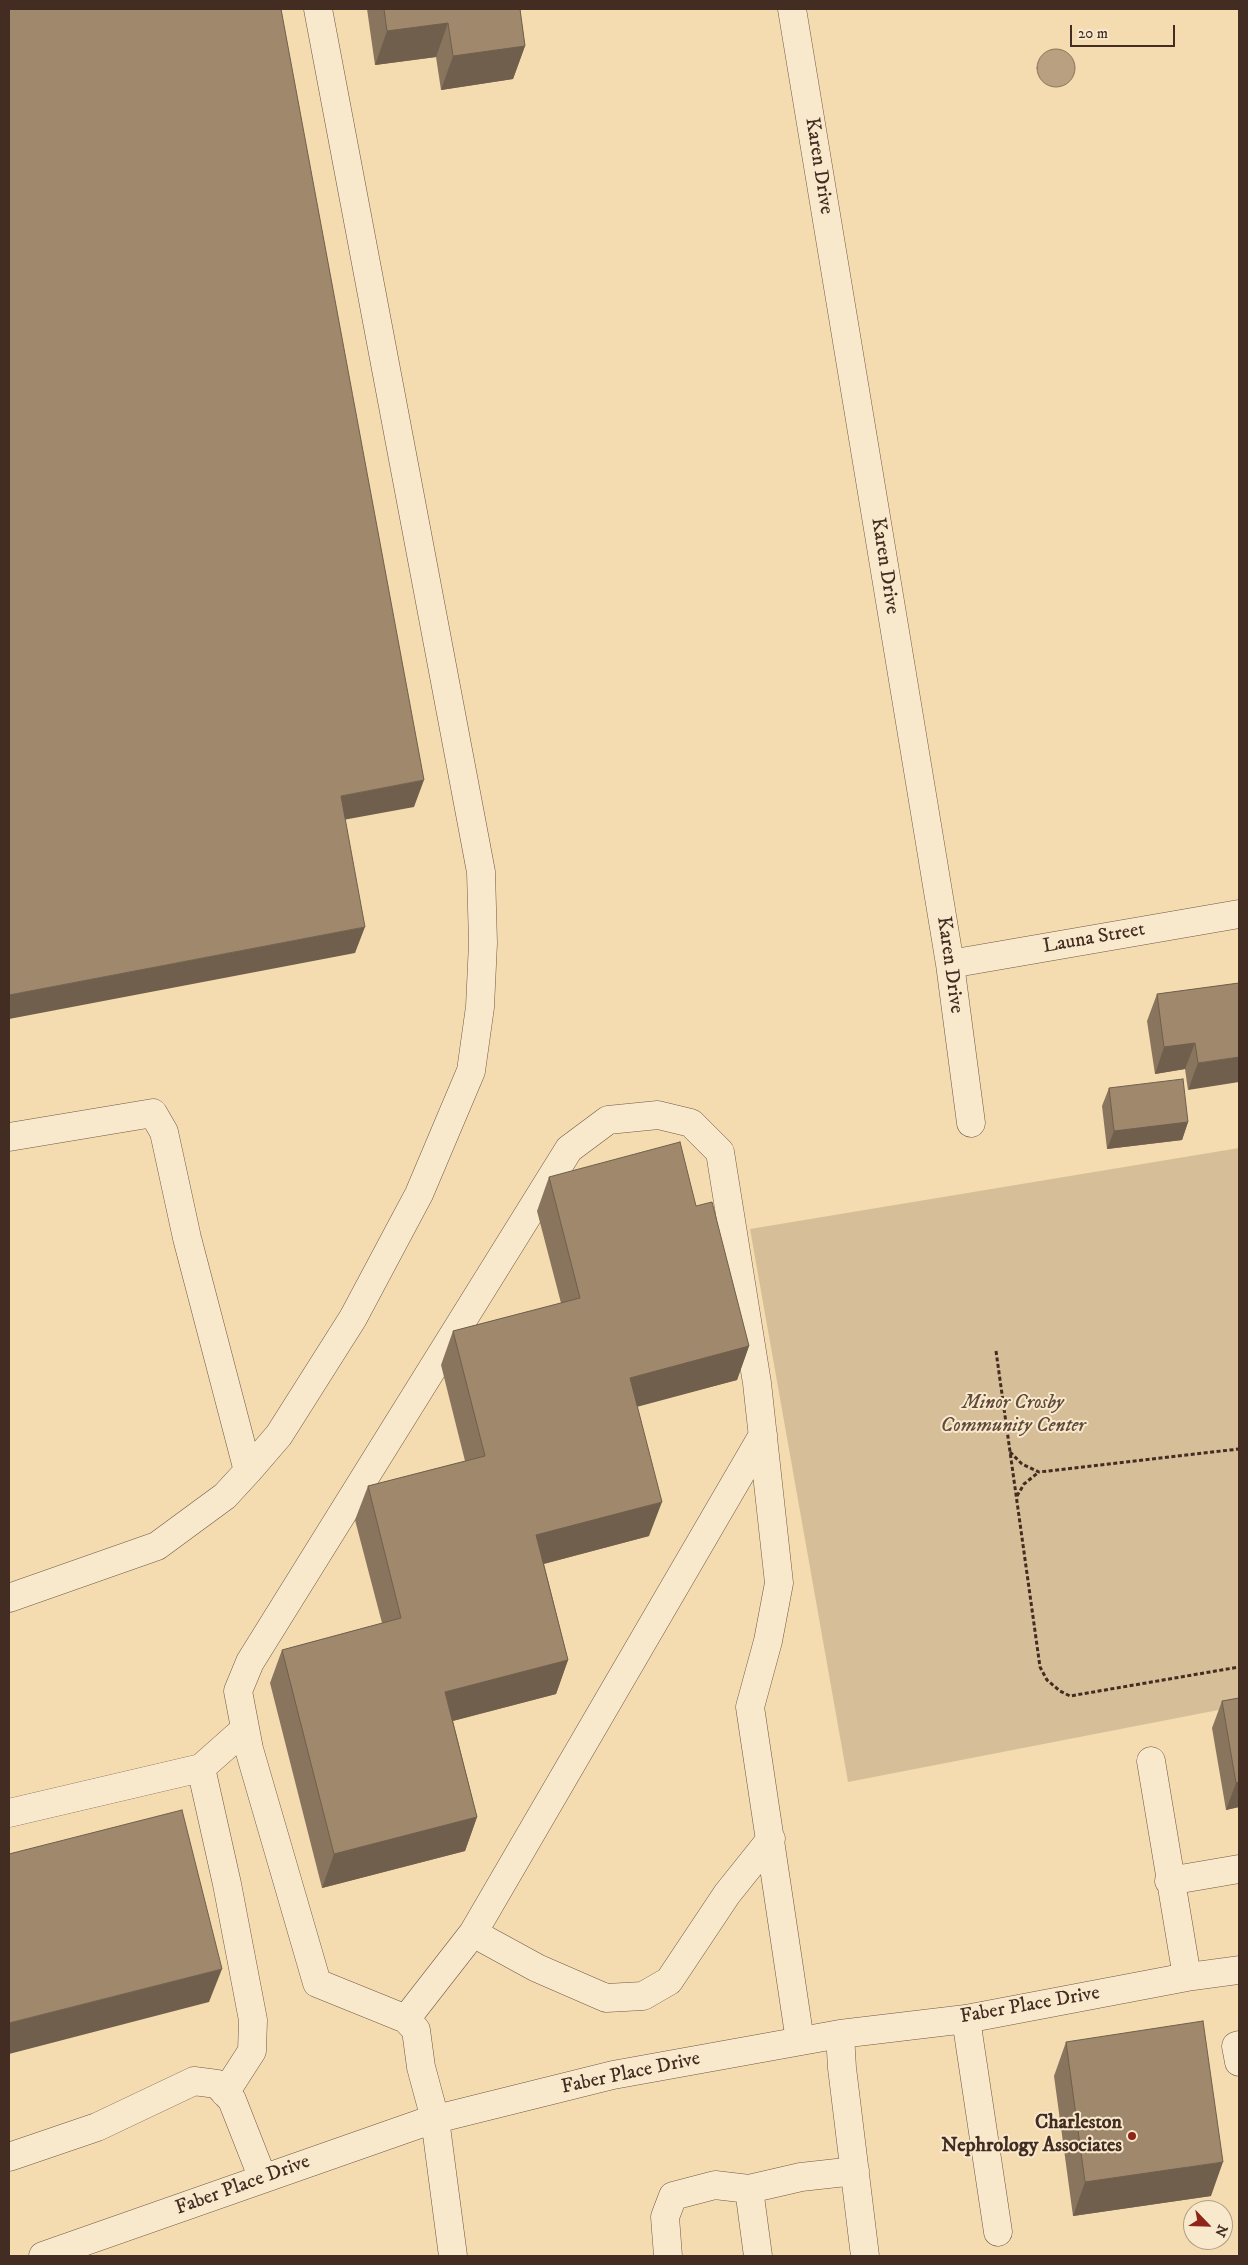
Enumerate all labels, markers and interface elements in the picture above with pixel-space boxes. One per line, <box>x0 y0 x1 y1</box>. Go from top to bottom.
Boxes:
scale bar <box>1073 15 1178 47</box>
text: 20 m <box>1078 24 1108 43</box>
street label: Karen Drive <box>799 116 837 216</box>
street label: Karen Drive <box>865 516 903 616</box>
street label: Karen Drive <box>930 915 968 1015</box>
street label: Launa Street <box>1041 918 1147 960</box>
park label: Minor Crosby Community Center <box>941 1392 1085 1439</box>
street label: Faber Place Drive <box>958 1982 1102 2030</box>
street label: Faber Place Drive <box>559 2048 703 2100</box>
place label: Charleston Nephrology Associates <box>941 2112 1122 2159</box>
marker: Charleston Nephrology Associates <box>1126 2130 1138 2142</box>
street label: Faber Place Drive <box>173 2151 313 2221</box>
north arrow <box>1183 2200 1233 2250</box>
text: N <box>1210 2222 1231 2240</box>

